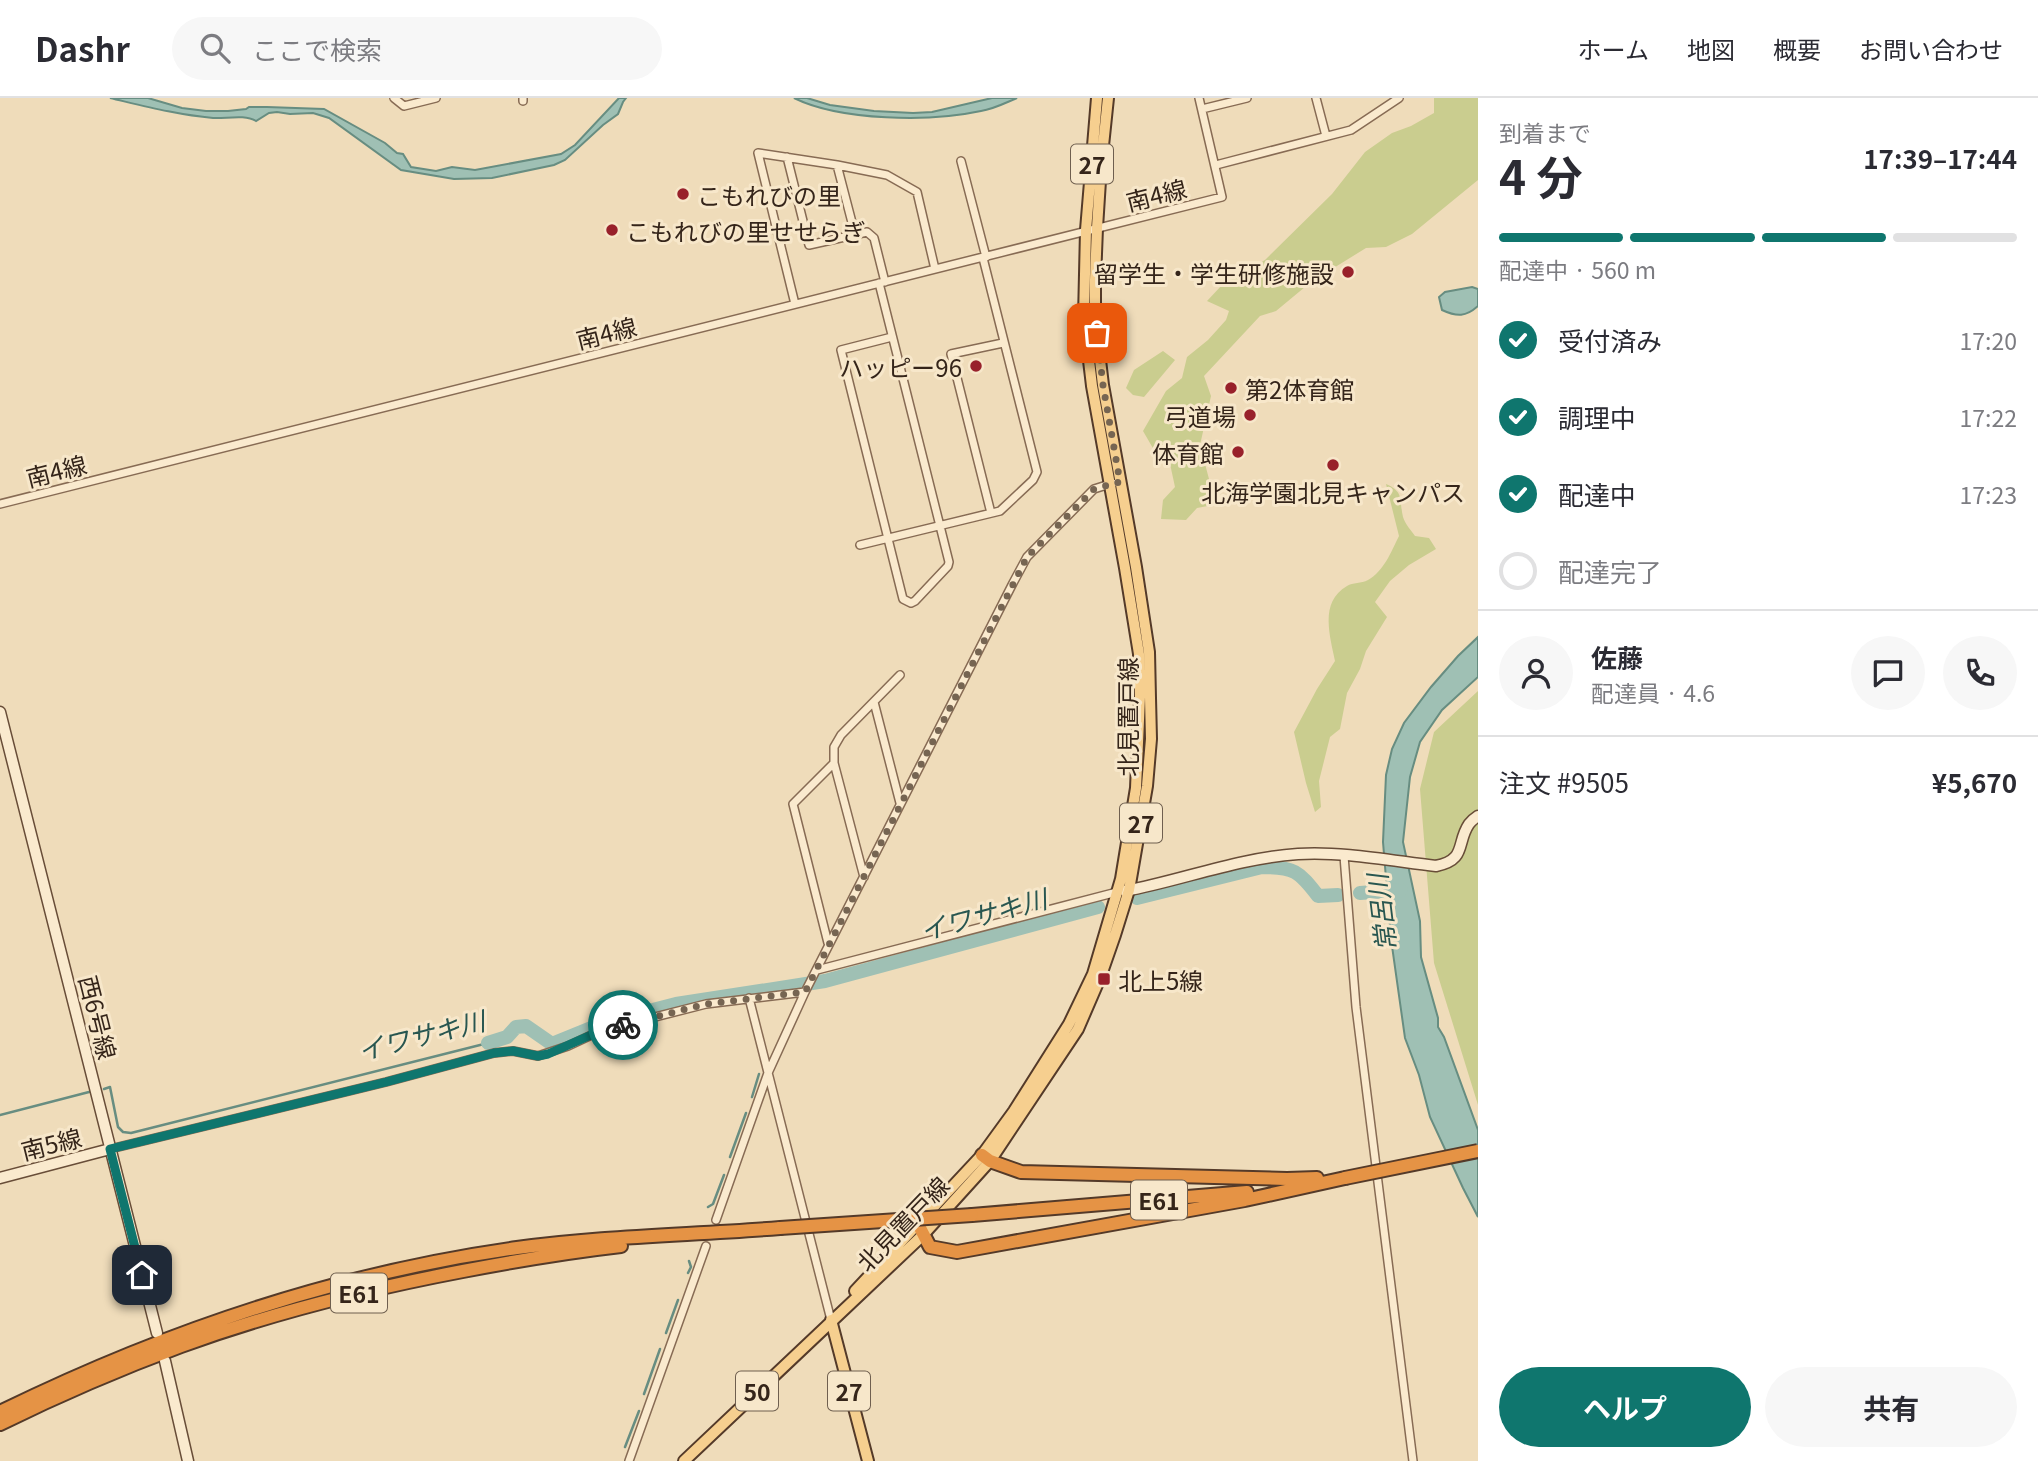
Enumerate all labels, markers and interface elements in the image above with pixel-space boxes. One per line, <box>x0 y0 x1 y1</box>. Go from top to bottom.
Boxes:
search box <box>172 17 662 80</box>
text: Dashr <box>35 24 130 72</box>
icon: search <box>196 29 234 67</box>
text: ここで検索 <box>252 30 382 67</box>
text: ホーム <box>1578 31 1649 66</box>
text: 地図 <box>1687 31 1735 66</box>
text: 概要 <box>1773 31 1821 66</box>
text: お問い合わせ <box>1859 31 2003 66</box>
text: 到着まで <box>1499 115 1591 149</box>
text: 17:39–17:44 <box>1863 139 2017 176</box>
text: 4 分 <box>1499 142 1583 208</box>
road number: 27 <box>1071 144 1113 184</box>
street label: 南4線 <box>1122 170 1190 218</box>
place label: こもれびの里 <box>697 177 841 212</box>
marker: こもれびの里 <box>675 186 691 202</box>
place label: こもれびの里せせらぎ <box>626 213 866 248</box>
marker: こもれびの里せせらぎ <box>604 222 620 238</box>
text: 配達中 · 560 m <box>1499 252 1656 286</box>
place label: 留学生・学生研修施設 <box>1094 255 1334 290</box>
marker: 留学生・学生研修施設 <box>1340 264 1356 280</box>
pin <box>1067 303 1127 363</box>
street label: 南4線 <box>572 308 640 356</box>
icon: bag <box>1078 314 1116 352</box>
icon: check <box>1499 321 1537 359</box>
text: 受付済み <box>1558 321 1662 358</box>
text: 17:20 <box>1960 323 2017 357</box>
place label: ハッピー96 <box>839 349 962 384</box>
marker: ハッピー96 <box>968 358 984 374</box>
place label: 第2体育館 <box>1245 371 1354 406</box>
marker: 第2体育館 <box>1223 380 1239 396</box>
place label: 弓道場 <box>1164 398 1236 433</box>
icon: check <box>1499 398 1537 436</box>
text: 調理中 <box>1558 398 1636 435</box>
text: 17:22 <box>1960 400 2017 434</box>
marker: 弓道場 <box>1242 407 1258 423</box>
place label: 体育館 <box>1152 435 1224 470</box>
marker: 体育館 <box>1230 444 1246 460</box>
street label: 南4線 <box>22 446 90 494</box>
marker: 北海学園北見キャンパス <box>1325 457 1341 473</box>
place label: 北海学園北見キャンパス <box>1201 474 1465 509</box>
icon: check <box>1499 475 1537 513</box>
text: 配達中 <box>1558 475 1636 512</box>
text: 17:23 <box>1960 477 2017 511</box>
text: 配達完了 <box>1558 552 1662 589</box>
button: person <box>1499 636 1573 710</box>
button: chat <box>1851 636 1925 710</box>
button: phone <box>1943 636 2017 710</box>
text: 佐藤 <box>1591 638 1643 675</box>
street label: 北見置戸線 <box>1109 657 1144 777</box>
text: 配達員 · 4.6 <box>1591 675 1715 709</box>
text: 注文 #9505 <box>1499 763 1629 800</box>
text: ¥5,670 <box>1932 763 2017 800</box>
road number: 27 <box>1120 804 1162 842</box>
water label: 常呂川 <box>1357 869 1403 954</box>
water label: イワサキ川 <box>915 878 1053 948</box>
place label: 北上5線 <box>1118 962 1203 997</box>
street label: 西6号線 <box>72 971 126 1063</box>
marker: 北上5線 <box>1096 971 1112 987</box>
courier <box>588 990 658 1060</box>
water label: イワサキ川 <box>353 1000 491 1068</box>
icon: bike <box>604 1006 642 1044</box>
street label: 南5線 <box>17 1119 85 1167</box>
street label: 北見置戸線 <box>848 1168 956 1278</box>
road number: E61 <box>1131 1180 1187 1219</box>
pin <box>112 1245 172 1305</box>
icon: home <box>123 1256 161 1294</box>
road number: E61 <box>331 1274 387 1312</box>
button: ヘルプ <box>1499 1367 1751 1447</box>
button: 共有 <box>1765 1367 2017 1447</box>
road number: 50 <box>736 1372 778 1410</box>
road number: 27 <box>828 1372 870 1410</box>

